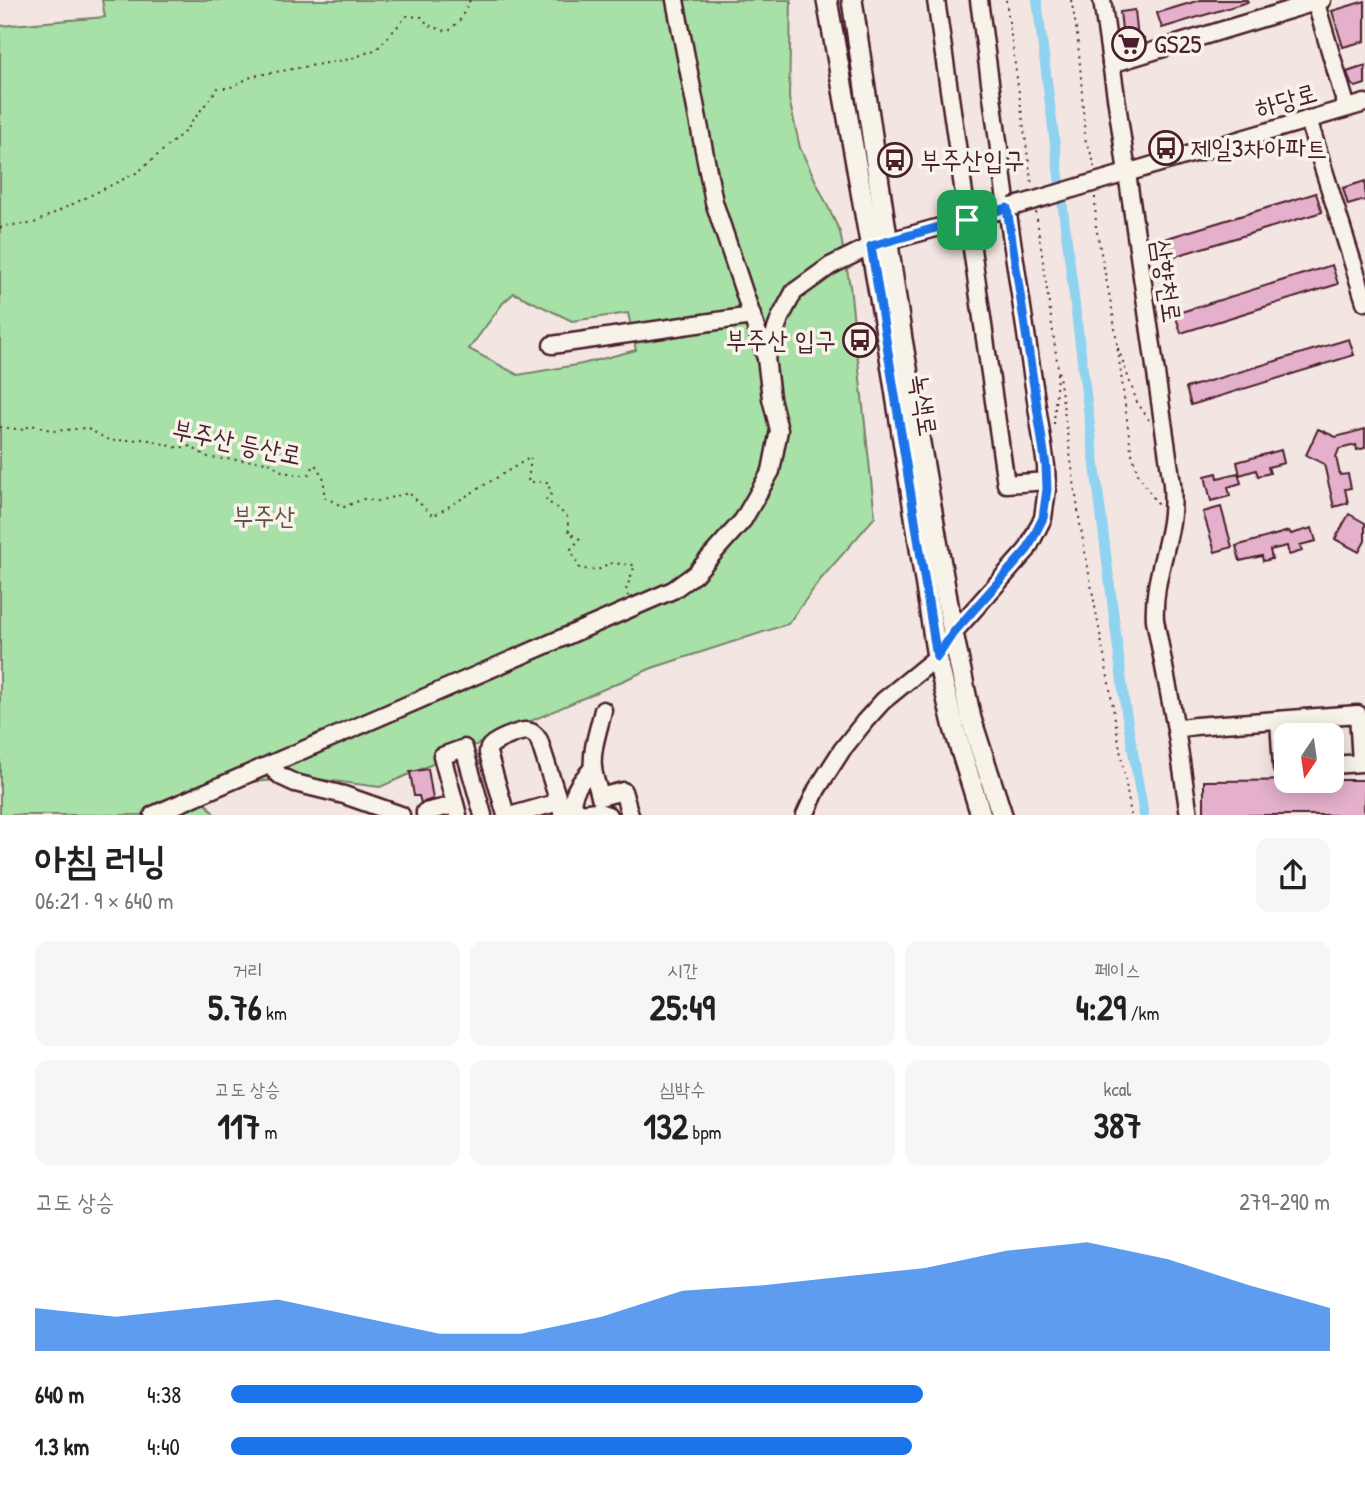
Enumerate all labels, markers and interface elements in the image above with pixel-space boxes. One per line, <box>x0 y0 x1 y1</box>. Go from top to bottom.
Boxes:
supermarket icon: GS25 <box>1110 25 1148 63</box>
place label: GS25 <box>1154 26 1202 61</box>
street label: 하당로 <box>1251 74 1321 125</box>
bus stop icon: 제일3차아파트 <box>1147 129 1185 167</box>
place label: 제일3차아파트 <box>1190 130 1327 165</box>
bus stop icon: 부주산입구 <box>876 141 914 179</box>
place label: 부주산입구 <box>920 142 1025 177</box>
pin <box>937 190 997 250</box>
icon: arrive <box>948 201 986 239</box>
street label: 삼향천로 <box>1144 237 1191 325</box>
bus stop icon: 부주산 입구 <box>841 321 879 359</box>
place label: 부주산 입구 <box>725 322 836 357</box>
street label: 녹색로 <box>902 371 947 439</box>
street label: 부주산 등산로 <box>169 411 305 472</box>
park label: 부주산 <box>233 498 295 533</box>
north arrow <box>1274 723 1344 793</box>
map controls <box>1274 723 1344 793</box>
text: 아침 러닝 <box>35 833 166 885</box>
button: share <box>1256 838 1330 912</box>
text: 06:21 · 9 × 640 m <box>35 885 173 916</box>
text: 거리 <box>232 957 263 983</box>
text: 시간 <box>667 957 698 983</box>
text: 페이스 <box>1095 957 1140 983</box>
text: 5.76 <box>208 984 262 1031</box>
text: 25:49 <box>650 984 715 1031</box>
text: 4:29 <box>1076 984 1126 1031</box>
text: km <box>262 1000 287 1026</box>
text: /km <box>1126 1000 1159 1026</box>
text: 고도 상승 <box>215 1076 280 1102</box>
text: 심박수 <box>660 1076 705 1102</box>
text: kcal <box>1104 1076 1131 1102</box>
text: 387 <box>1093 1102 1142 1149</box>
text: 117 <box>217 1103 260 1150</box>
text: 132 <box>643 1103 688 1150</box>
text: m <box>260 1119 278 1145</box>
text: bpm <box>688 1119 722 1145</box>
text: 고도 상승 <box>35 1186 114 1217</box>
text: 279–290 m <box>1239 1186 1330 1217</box>
text: 640 m <box>35 1379 84 1410</box>
text: 4:38 <box>147 1379 181 1410</box>
text: 1.3 km <box>35 1431 89 1462</box>
text: 4:40 <box>147 1431 180 1462</box>

